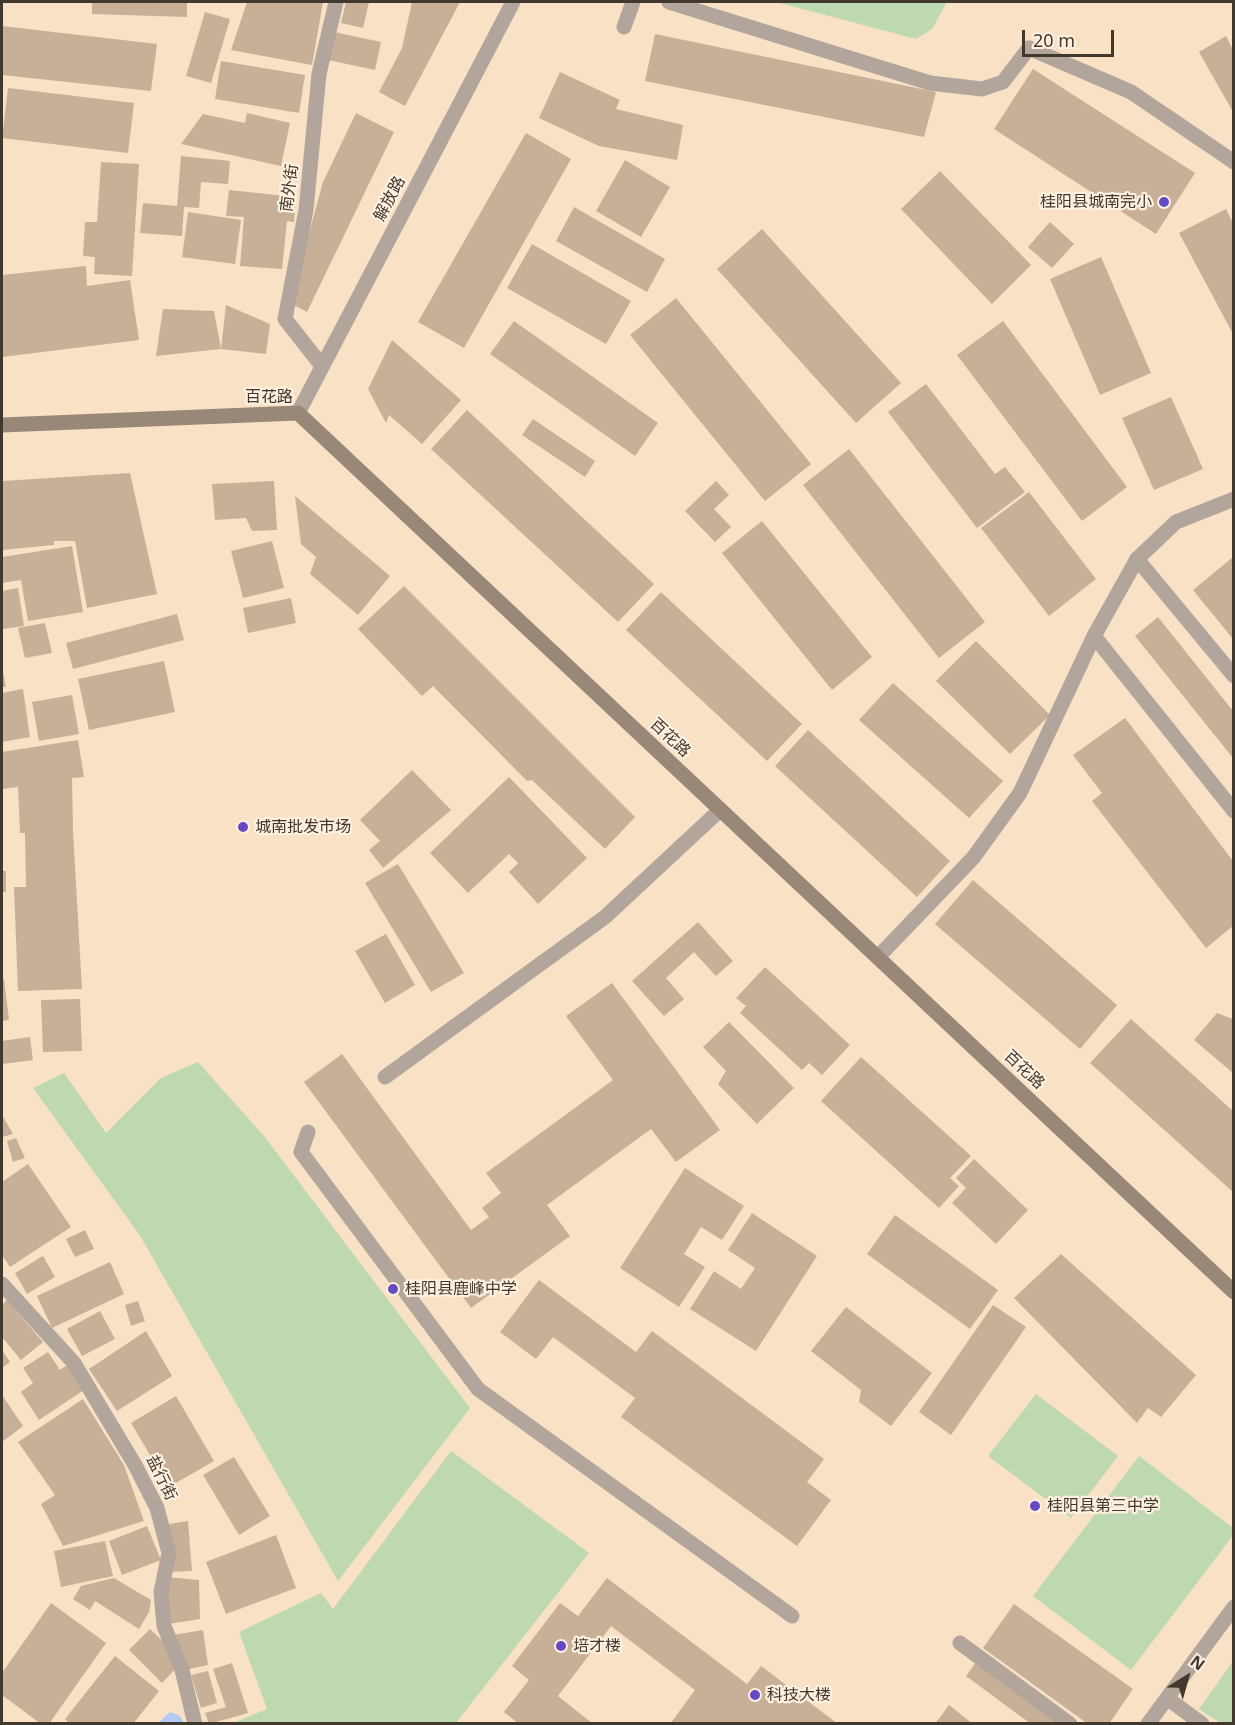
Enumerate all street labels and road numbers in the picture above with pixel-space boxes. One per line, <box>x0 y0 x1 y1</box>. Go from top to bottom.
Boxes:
street label: 南外街 <box>278 163 302 213</box>
street label: 解放路 <box>370 173 410 225</box>
street label: 百花路 <box>245 387 293 407</box>
street label: 百花路 <box>646 715 694 761</box>
street label: 百花路 <box>1000 1047 1048 1093</box>
street label: 盐行街 <box>142 1452 180 1504</box>

